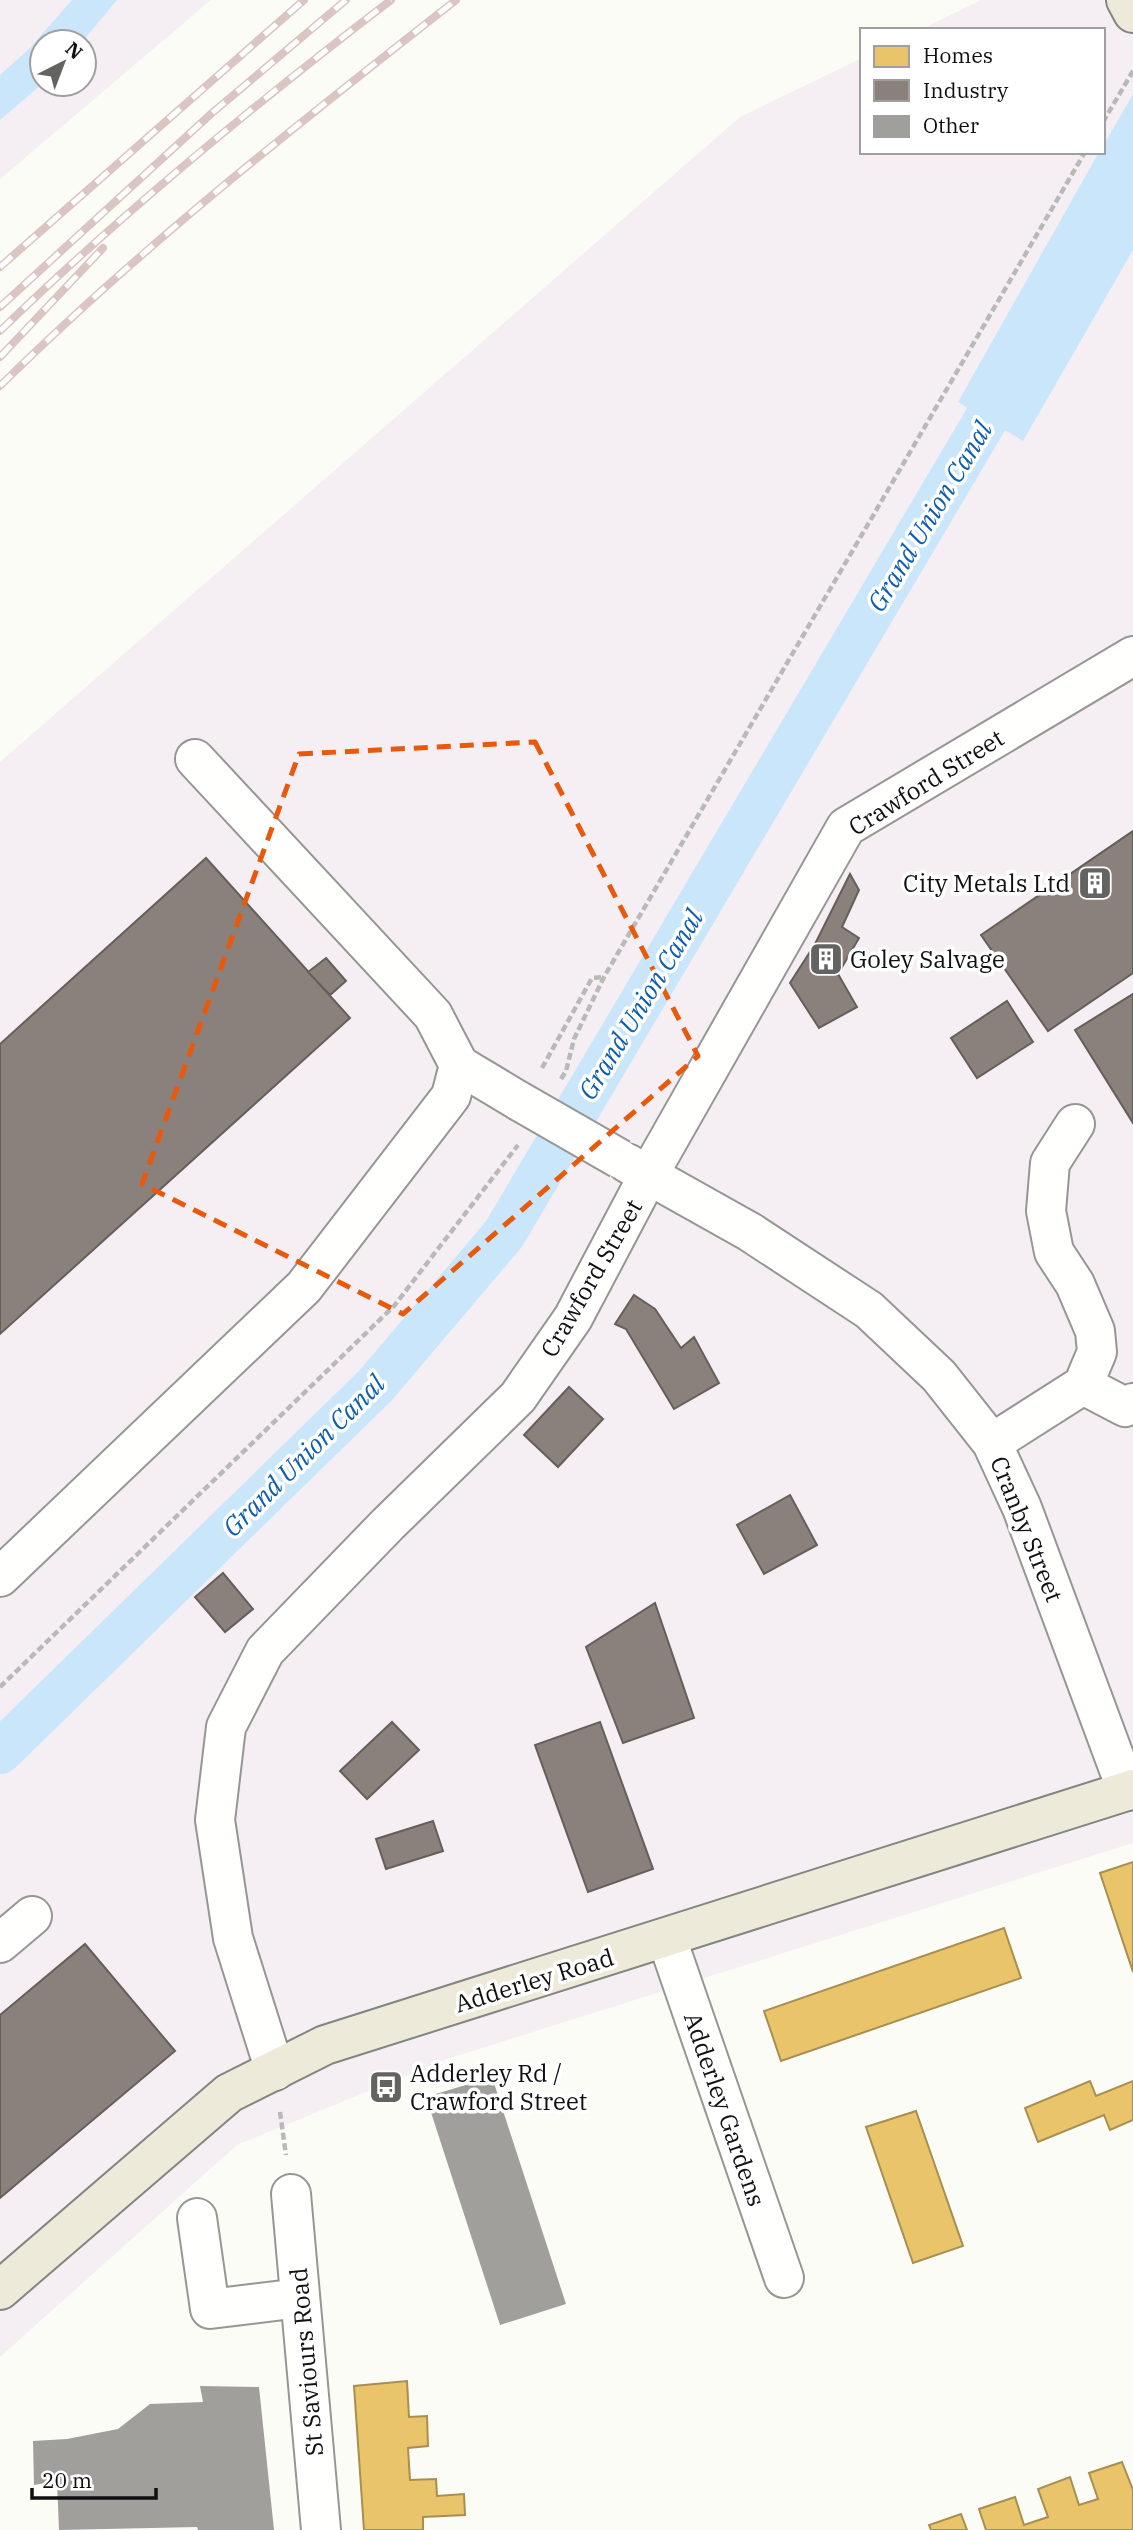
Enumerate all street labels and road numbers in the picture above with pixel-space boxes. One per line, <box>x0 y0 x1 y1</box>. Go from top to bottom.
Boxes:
street label: Crawford Street <box>842 721 1010 843</box>
street label: Crawford Street <box>533 1193 649 1363</box>
street label: Cranby Street <box>983 1451 1071 1607</box>
street label: Adderley Road <box>451 1941 617 2019</box>
street label: Adderley Gardens <box>677 2008 773 2210</box>
street label: St Saviours Road <box>282 2266 330 2458</box>

